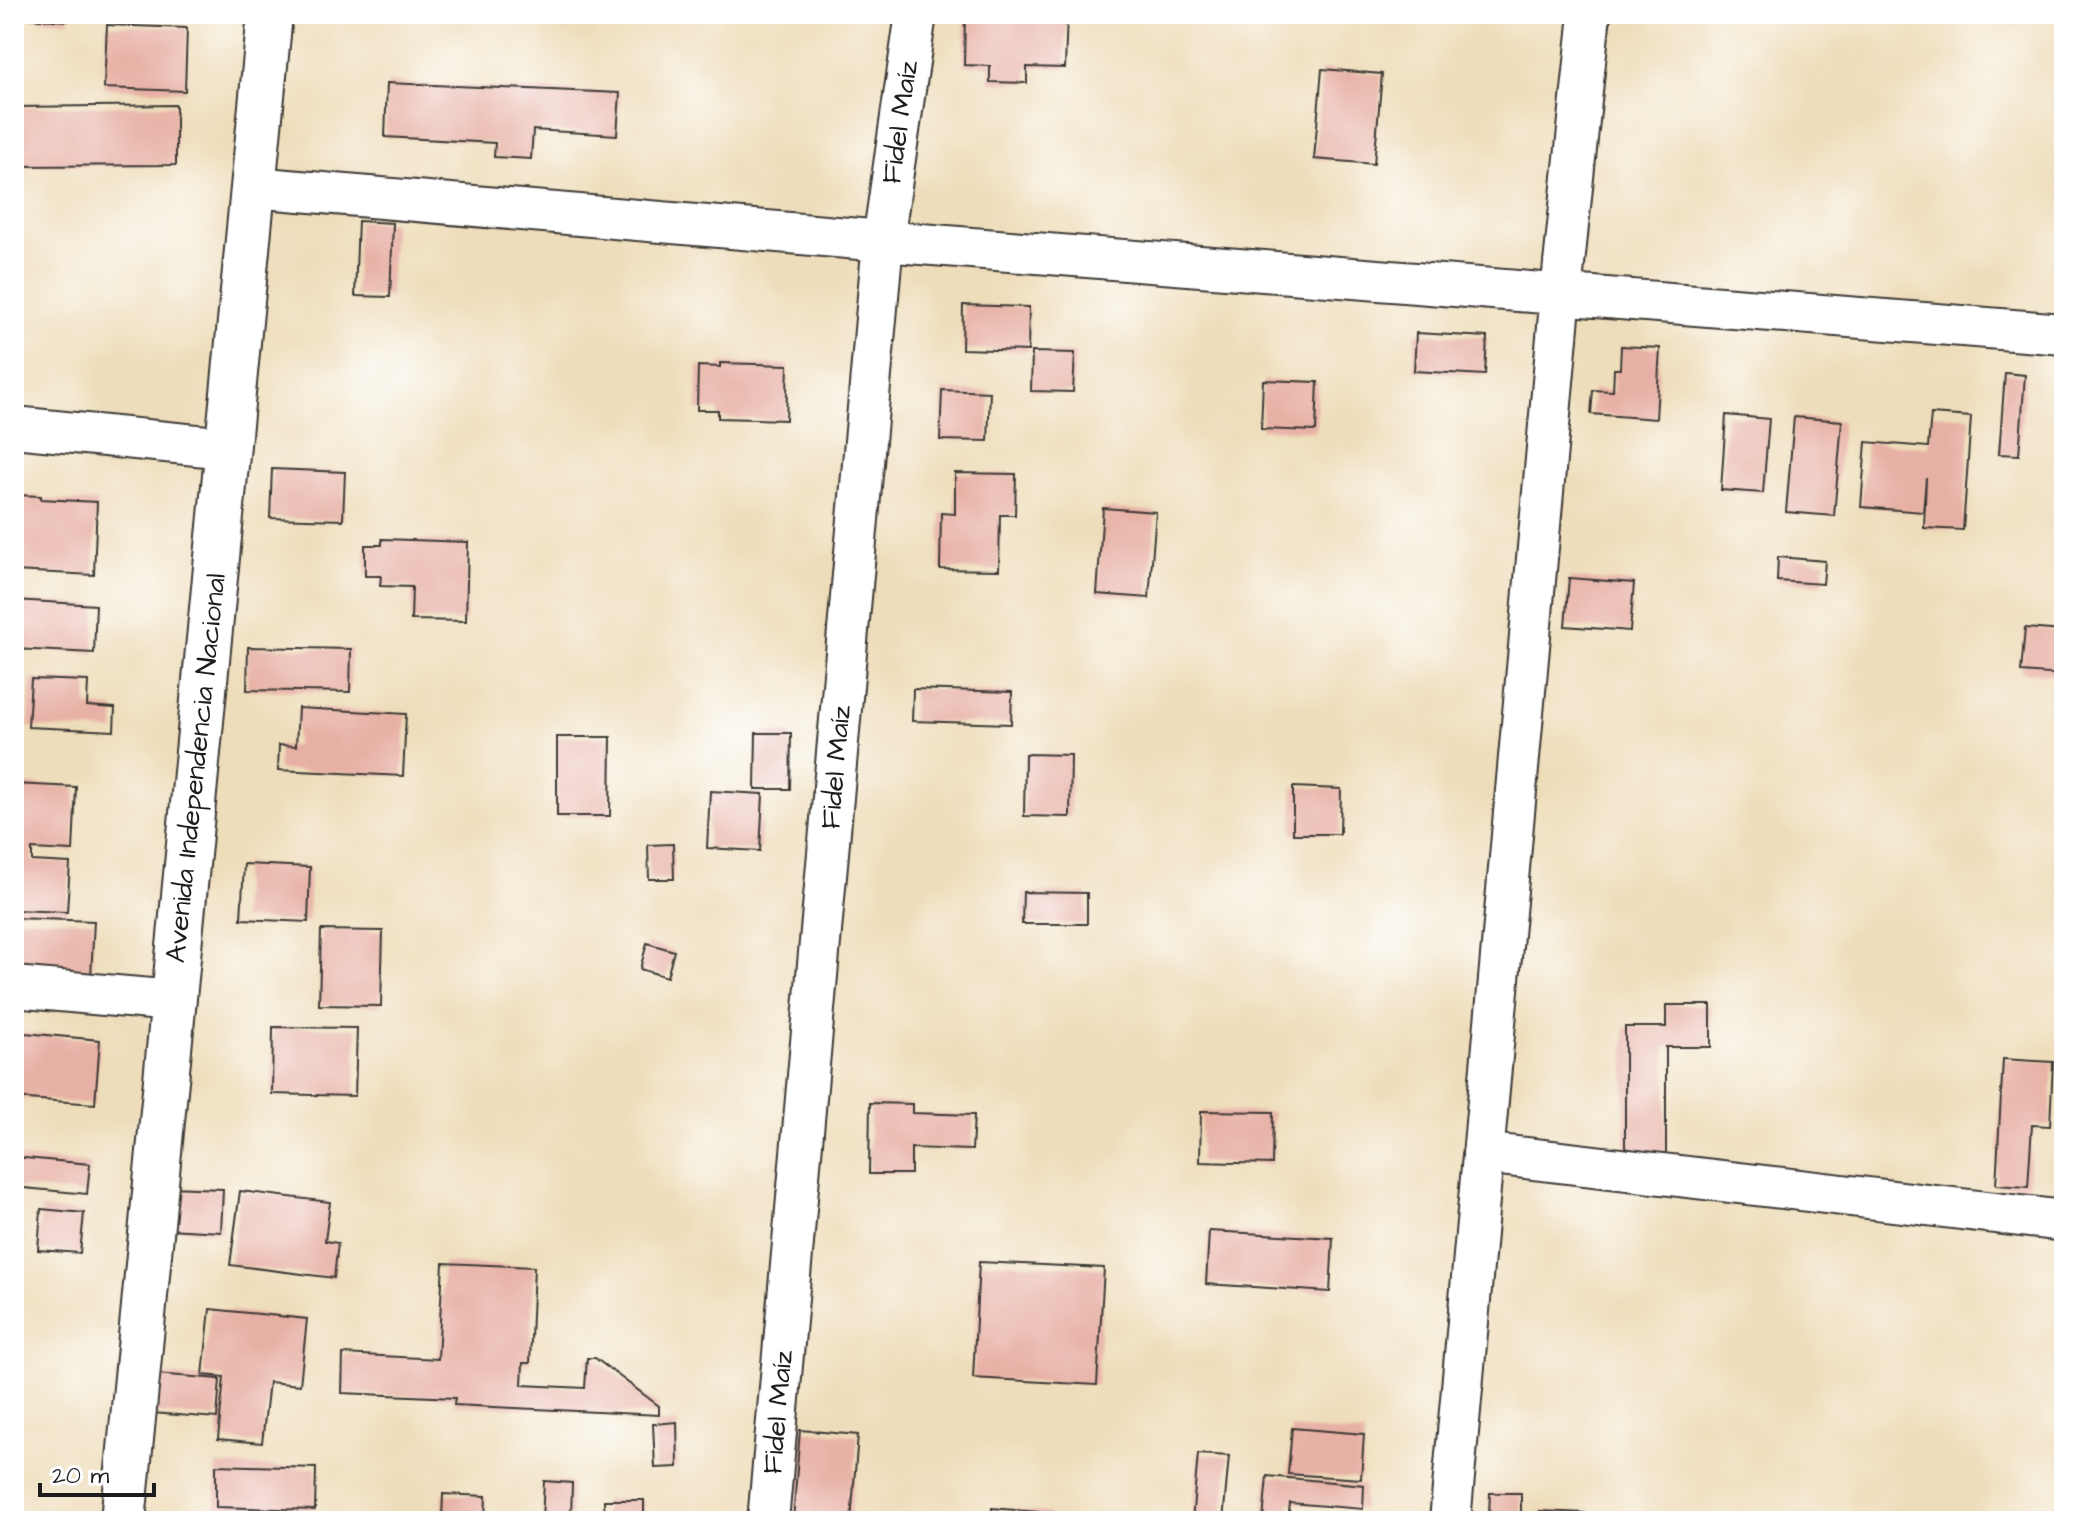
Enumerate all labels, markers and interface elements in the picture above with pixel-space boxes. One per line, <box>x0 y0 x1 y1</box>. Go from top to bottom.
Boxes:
street label: Fidel Maíz <box>872 58 928 186</box>
street label: Avenida Independencia Nacional <box>156 571 236 965</box>
street label: Fidel Maíz <box>811 703 861 831</box>
street label: Fidel Maíz <box>753 1348 803 1476</box>
scale bar <box>40 1447 154 1497</box>
text: 20 m <box>52 1459 109 1493</box>

